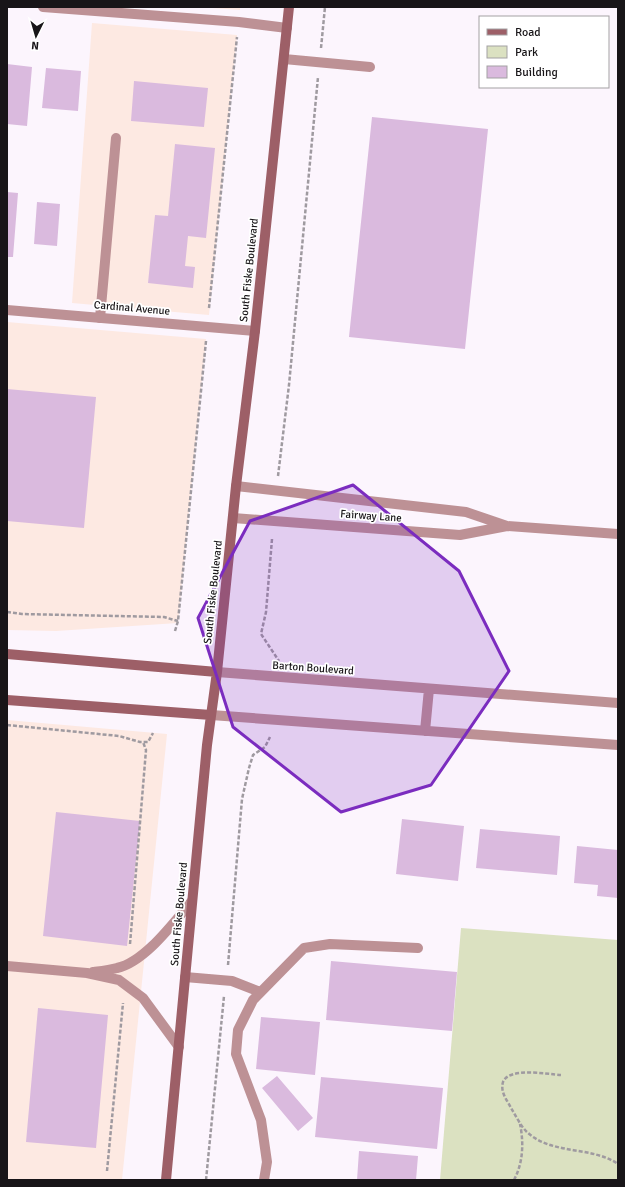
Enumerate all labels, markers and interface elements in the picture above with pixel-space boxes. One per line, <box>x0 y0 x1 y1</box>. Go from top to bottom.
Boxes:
north arrow <box>16 16 56 56</box>
legend <box>479 16 609 88</box>
text: Road <box>515 25 541 40</box>
text: N <box>31 39 40 52</box>
text: Park <box>515 45 538 60</box>
text: Building <box>515 65 558 80</box>
street label: South Fiske Boulevard <box>237 217 261 322</box>
street label: Cardinal Avenue <box>93 298 171 318</box>
street label: Fairway Lane <box>340 507 402 525</box>
street label: South Fiske Boulevard <box>201 539 225 644</box>
street label: Barton Boulevard <box>272 659 354 677</box>
street label: South Fiske Boulevard <box>168 861 190 966</box>

